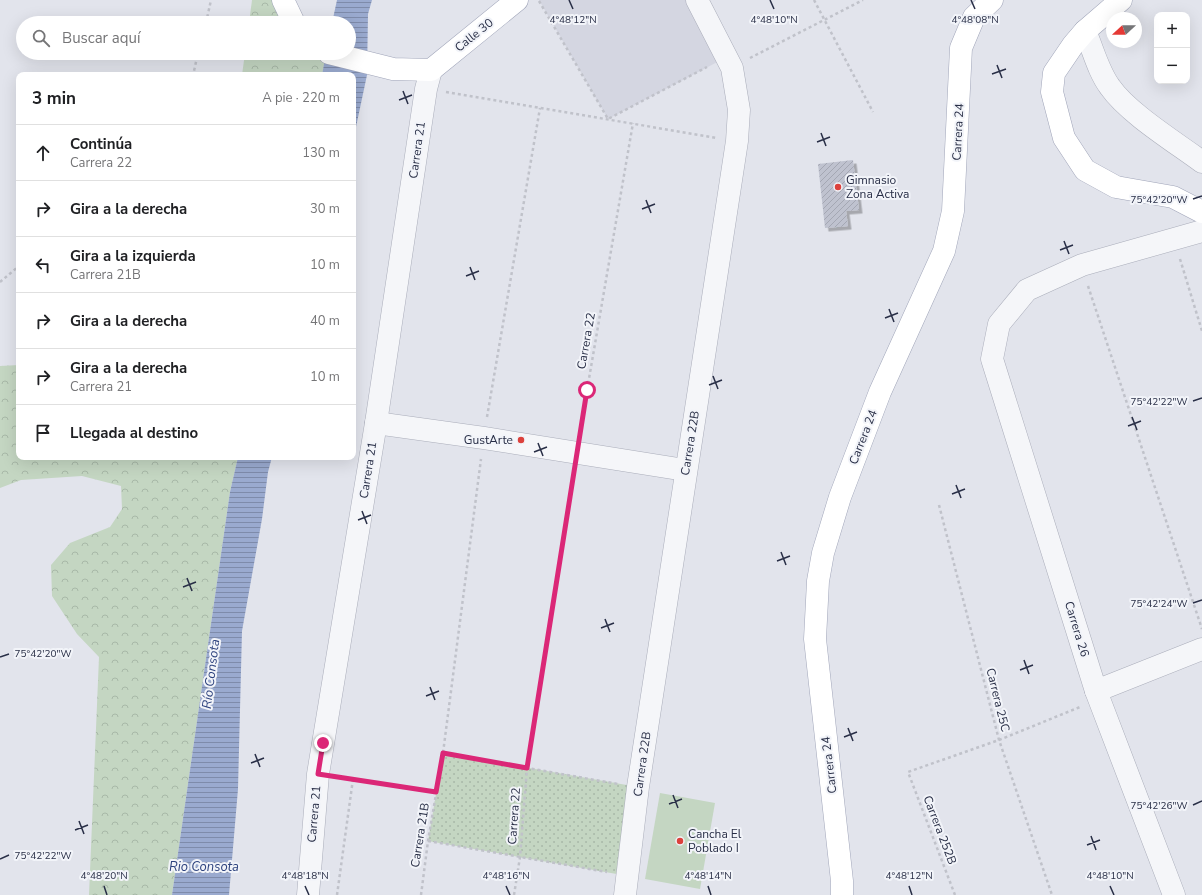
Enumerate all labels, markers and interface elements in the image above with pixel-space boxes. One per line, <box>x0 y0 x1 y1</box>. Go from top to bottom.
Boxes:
north arrow <box>1106 12 1142 48</box>
map controls <box>1154 12 1190 84</box>
button: + <box>1154 12 1190 48</box>
text: 4°48'12"N <box>549 13 597 27</box>
text: 4°48'10"N <box>750 13 798 27</box>
text: 4°48'08"N <box>951 13 999 27</box>
street label: Calle 30 <box>451 15 497 55</box>
search box <box>16 16 356 60</box>
icon: search <box>30 27 52 49</box>
text: Buscar aquí <box>62 28 140 48</box>
button: − <box>1154 48 1190 84</box>
text: 3 min <box>32 87 76 110</box>
text: A pie · 220 m <box>262 89 340 107</box>
street label: Carrera 24 <box>949 103 967 161</box>
street label: Carrera 21 <box>405 121 429 179</box>
text: Continúa <box>70 134 132 154</box>
icon: ahead <box>32 142 54 164</box>
text: 130 m <box>302 144 340 162</box>
text: Carrera 22 <box>70 154 132 172</box>
place label: Gimnasio Zona Activa <box>846 172 909 202</box>
marker: Gimnasio Zona Activa <box>833 182 843 192</box>
text: 75°42'20"W <box>1131 193 1187 207</box>
icon: right <box>32 198 54 220</box>
text: Gira a la derecha <box>70 199 187 219</box>
text: 30 m <box>310 200 340 218</box>
text: Gira a la izquierda <box>70 246 196 266</box>
icon: left <box>32 254 54 276</box>
text: 10 m <box>310 256 340 274</box>
text: Carrera 21B <box>70 266 141 284</box>
icon: right <box>32 310 54 332</box>
text: Gira a la derecha <box>70 311 187 331</box>
street label: Carrera 22 <box>573 311 599 371</box>
text: 40 m <box>310 312 340 330</box>
text: Gira a la derecha <box>70 358 187 378</box>
icon: right <box>32 366 54 388</box>
text: 10 m <box>310 368 340 386</box>
text: Carrera 21 <box>70 378 132 396</box>
route start <box>578 381 596 399</box>
text: 75°42'22"W <box>1131 395 1187 409</box>
street label: Carrera 24 <box>845 407 881 467</box>
street label: Carrera 22B <box>677 409 703 477</box>
icon: arrive <box>32 422 54 444</box>
text: Llegada al destino <box>70 423 198 443</box>
place label: GustArte <box>464 432 513 448</box>
marker: GustArte <box>516 435 526 445</box>
street label: Carrera 21 <box>356 440 380 500</box>
text: 75°42'24"W <box>1131 597 1187 611</box>
street label: Carrera 26 <box>1061 599 1093 659</box>
water label: Río Consota <box>198 638 224 710</box>
text: 75°42'20"W <box>15 647 71 661</box>
street label: Carrera 25C <box>982 666 1014 734</box>
street label: Carrera 22B <box>630 731 654 797</box>
route end <box>314 734 332 752</box>
street label: Carrera 24 <box>818 736 840 794</box>
street label: Carrera 21 <box>304 785 324 843</box>
street label: Carrera 22 <box>504 787 524 845</box>
street label: Carrera 252B <box>920 793 960 867</box>
text: 75°42'26"W <box>1131 799 1187 813</box>
street label: Carrera 21B <box>407 801 433 869</box>
place label: Cancha El Poblado I <box>688 826 742 856</box>
marker: Cancha El Poblado I <box>675 836 685 846</box>
text: 75°42'22"W <box>15 849 71 863</box>
water label: Rio Consota <box>169 858 239 876</box>
text: 4°48'20"N <box>80 869 128 883</box>
text: 4°48'18"N <box>281 869 329 883</box>
text: 4°48'16"N <box>482 869 530 883</box>
text: 4°48'14"N <box>684 869 732 883</box>
text: 4°48'12"N <box>885 869 933 883</box>
text: 4°48'10"N <box>1086 869 1134 883</box>

